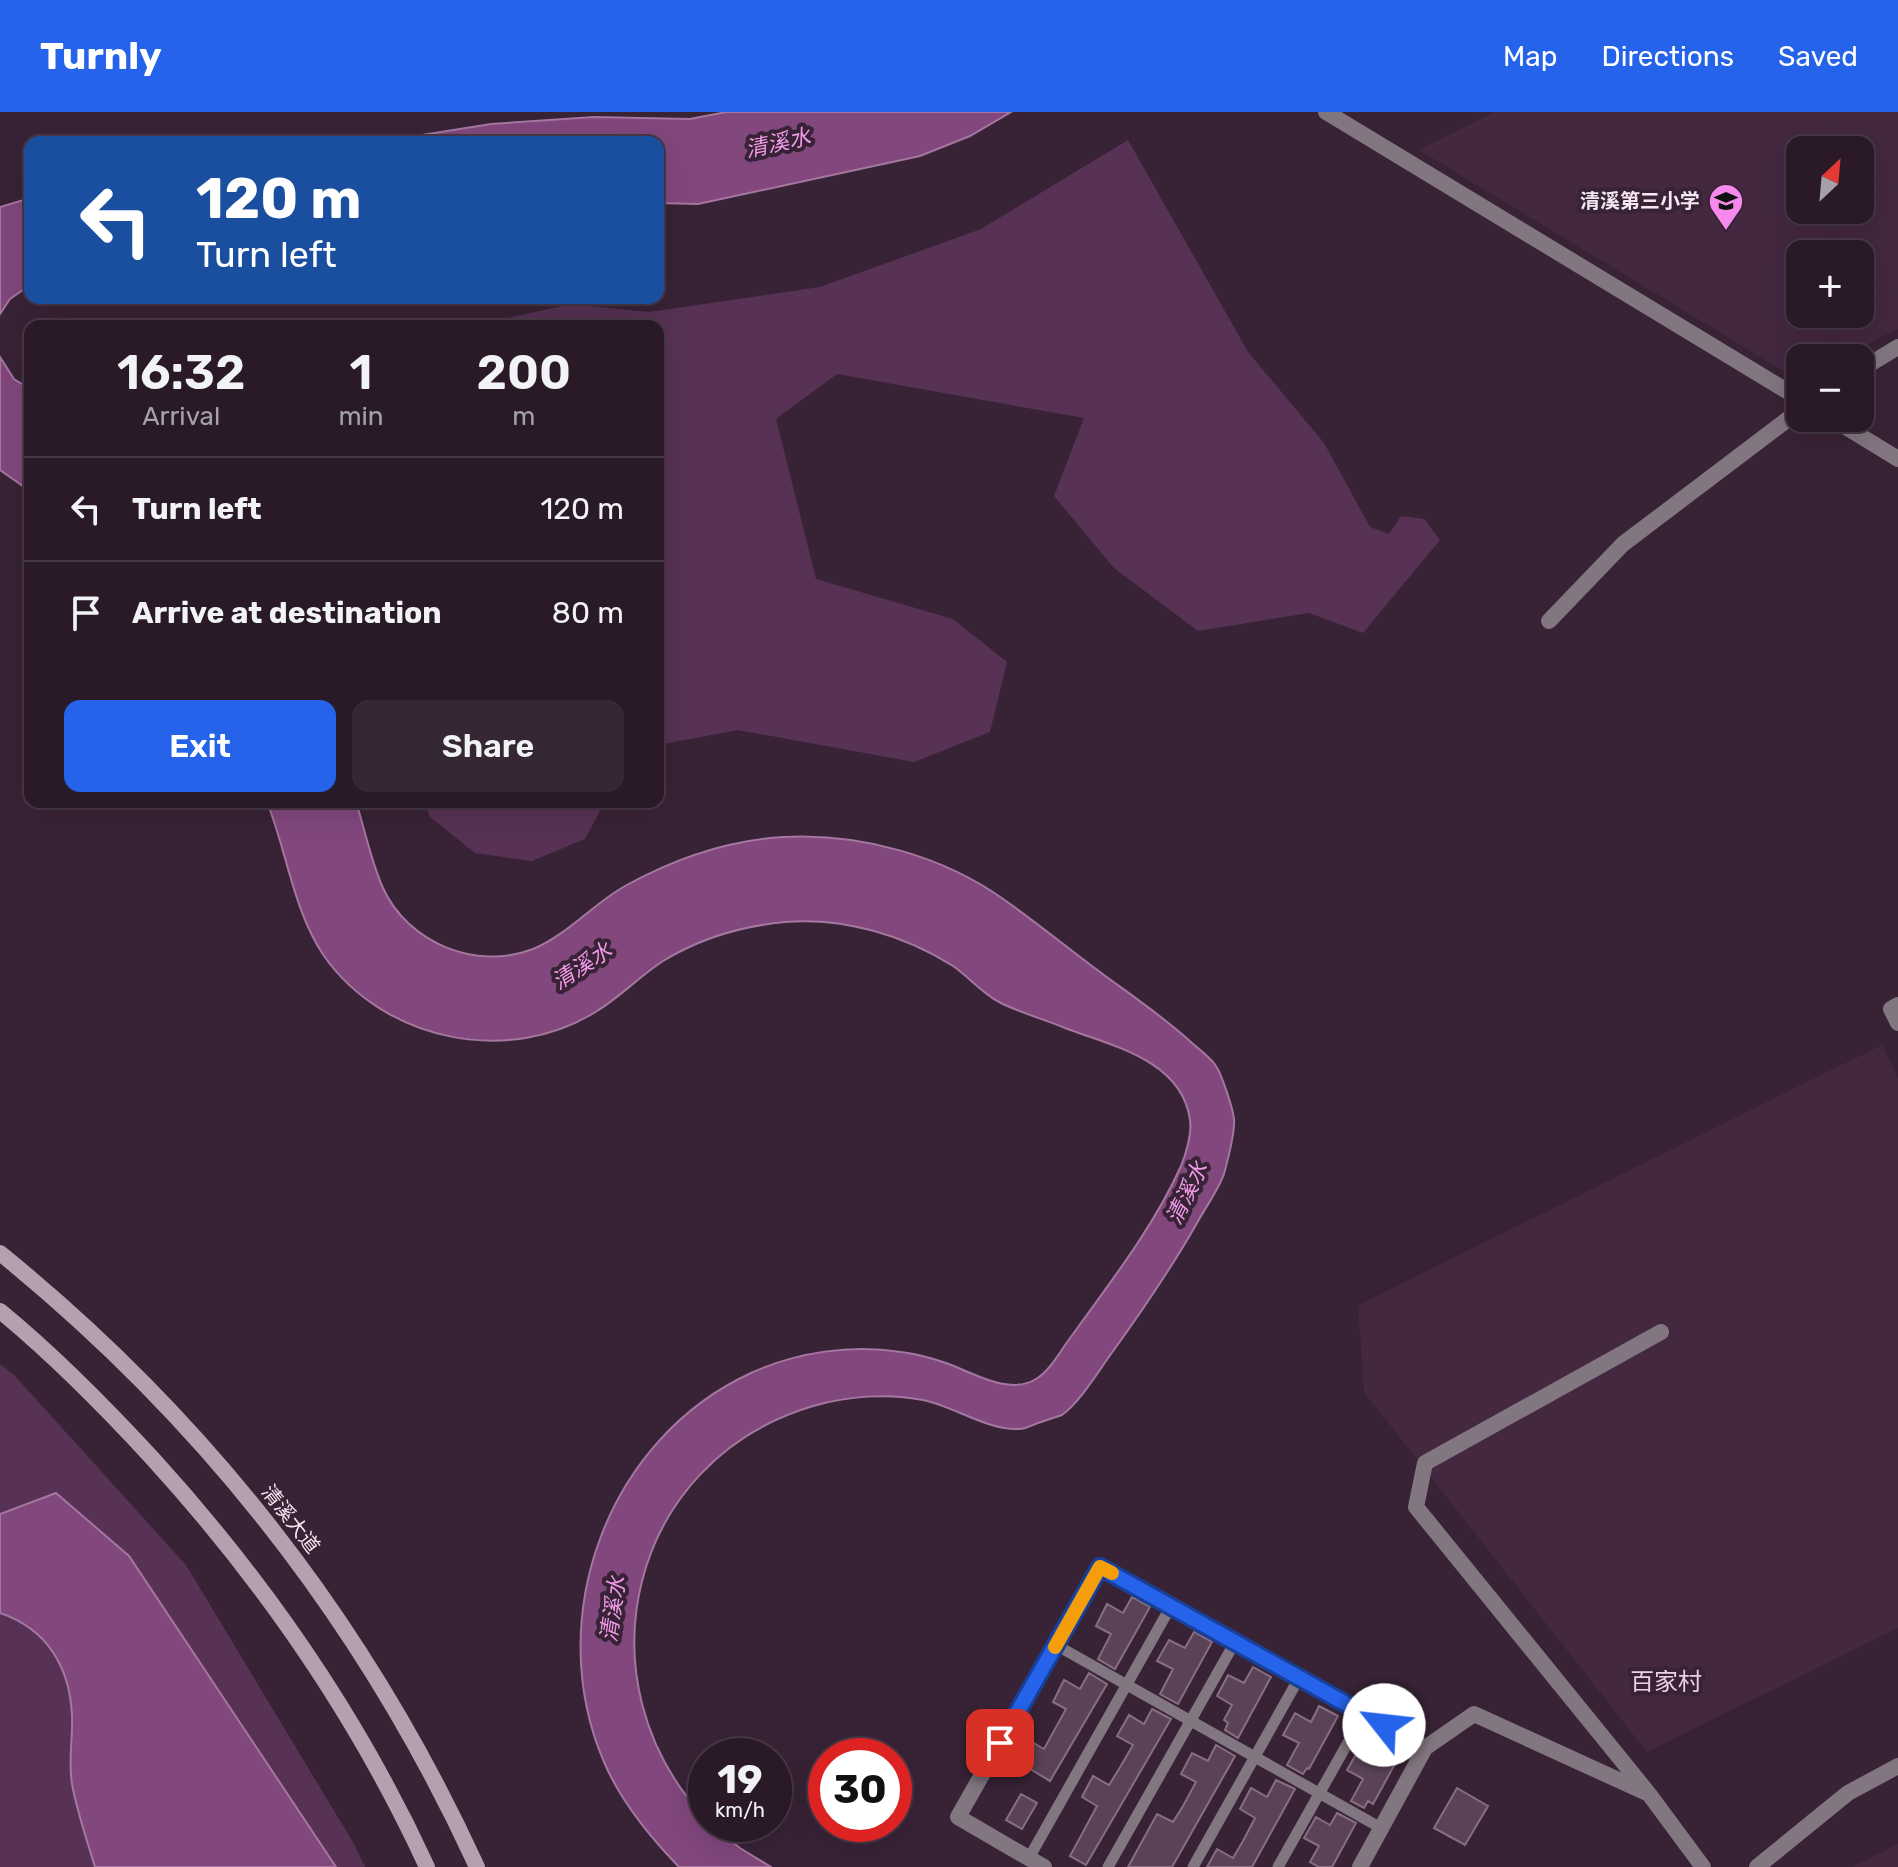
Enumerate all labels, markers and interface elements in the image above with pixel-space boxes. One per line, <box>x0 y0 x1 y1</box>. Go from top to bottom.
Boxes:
text: Turnly <box>40 33 162 79</box>
text: Map <box>1503 40 1557 73</box>
text: Directions <box>1601 40 1734 73</box>
text: Saved <box>1778 40 1858 73</box>
water label: 清溪水 <box>743 123 814 163</box>
north arrow <box>1786 136 1874 224</box>
map controls <box>1786 136 1874 432</box>
text: 120 m <box>196 166 362 232</box>
icon: left <box>64 168 168 272</box>
school or university icon: 清溪第三小学 <box>1707 182 1745 232</box>
place label: 清溪第三小学 <box>1580 189 1700 213</box>
text: Turn left <box>196 233 337 276</box>
button: + <box>1786 240 1874 328</box>
text: 16:32 <box>117 344 245 401</box>
text: 1 <box>349 344 372 401</box>
text: 200 <box>476 344 571 401</box>
button: − <box>1786 344 1874 432</box>
text: Arrival <box>142 401 220 432</box>
text: min <box>338 401 384 432</box>
text: m <box>512 401 535 432</box>
icon: left <box>64 487 108 531</box>
text: Turn left <box>132 491 262 527</box>
text: 120 m <box>540 491 624 527</box>
icon: arrive <box>64 591 108 635</box>
text: Arrive at destination <box>132 595 442 631</box>
text: 80 m <box>552 595 624 631</box>
button: Exit <box>64 700 336 792</box>
button: Share <box>352 700 624 792</box>
water label: 清溪水 <box>547 936 618 995</box>
water label: 清溪水 <box>1160 1157 1214 1229</box>
street label: 清溪大道 <box>257 1480 325 1558</box>
water label: 清溪水 <box>595 1573 631 1644</box>
district label: 百家村 <box>1630 1668 1702 1696</box>
position arrow <box>1342 1683 1426 1767</box>
pin <box>966 1709 1034 1777</box>
icon: arrive <box>978 1721 1022 1765</box>
speed limit sign: 30 <box>808 1738 912 1842</box>
text: 19 <box>717 1756 763 1803</box>
text: km/h <box>715 1798 765 1822</box>

